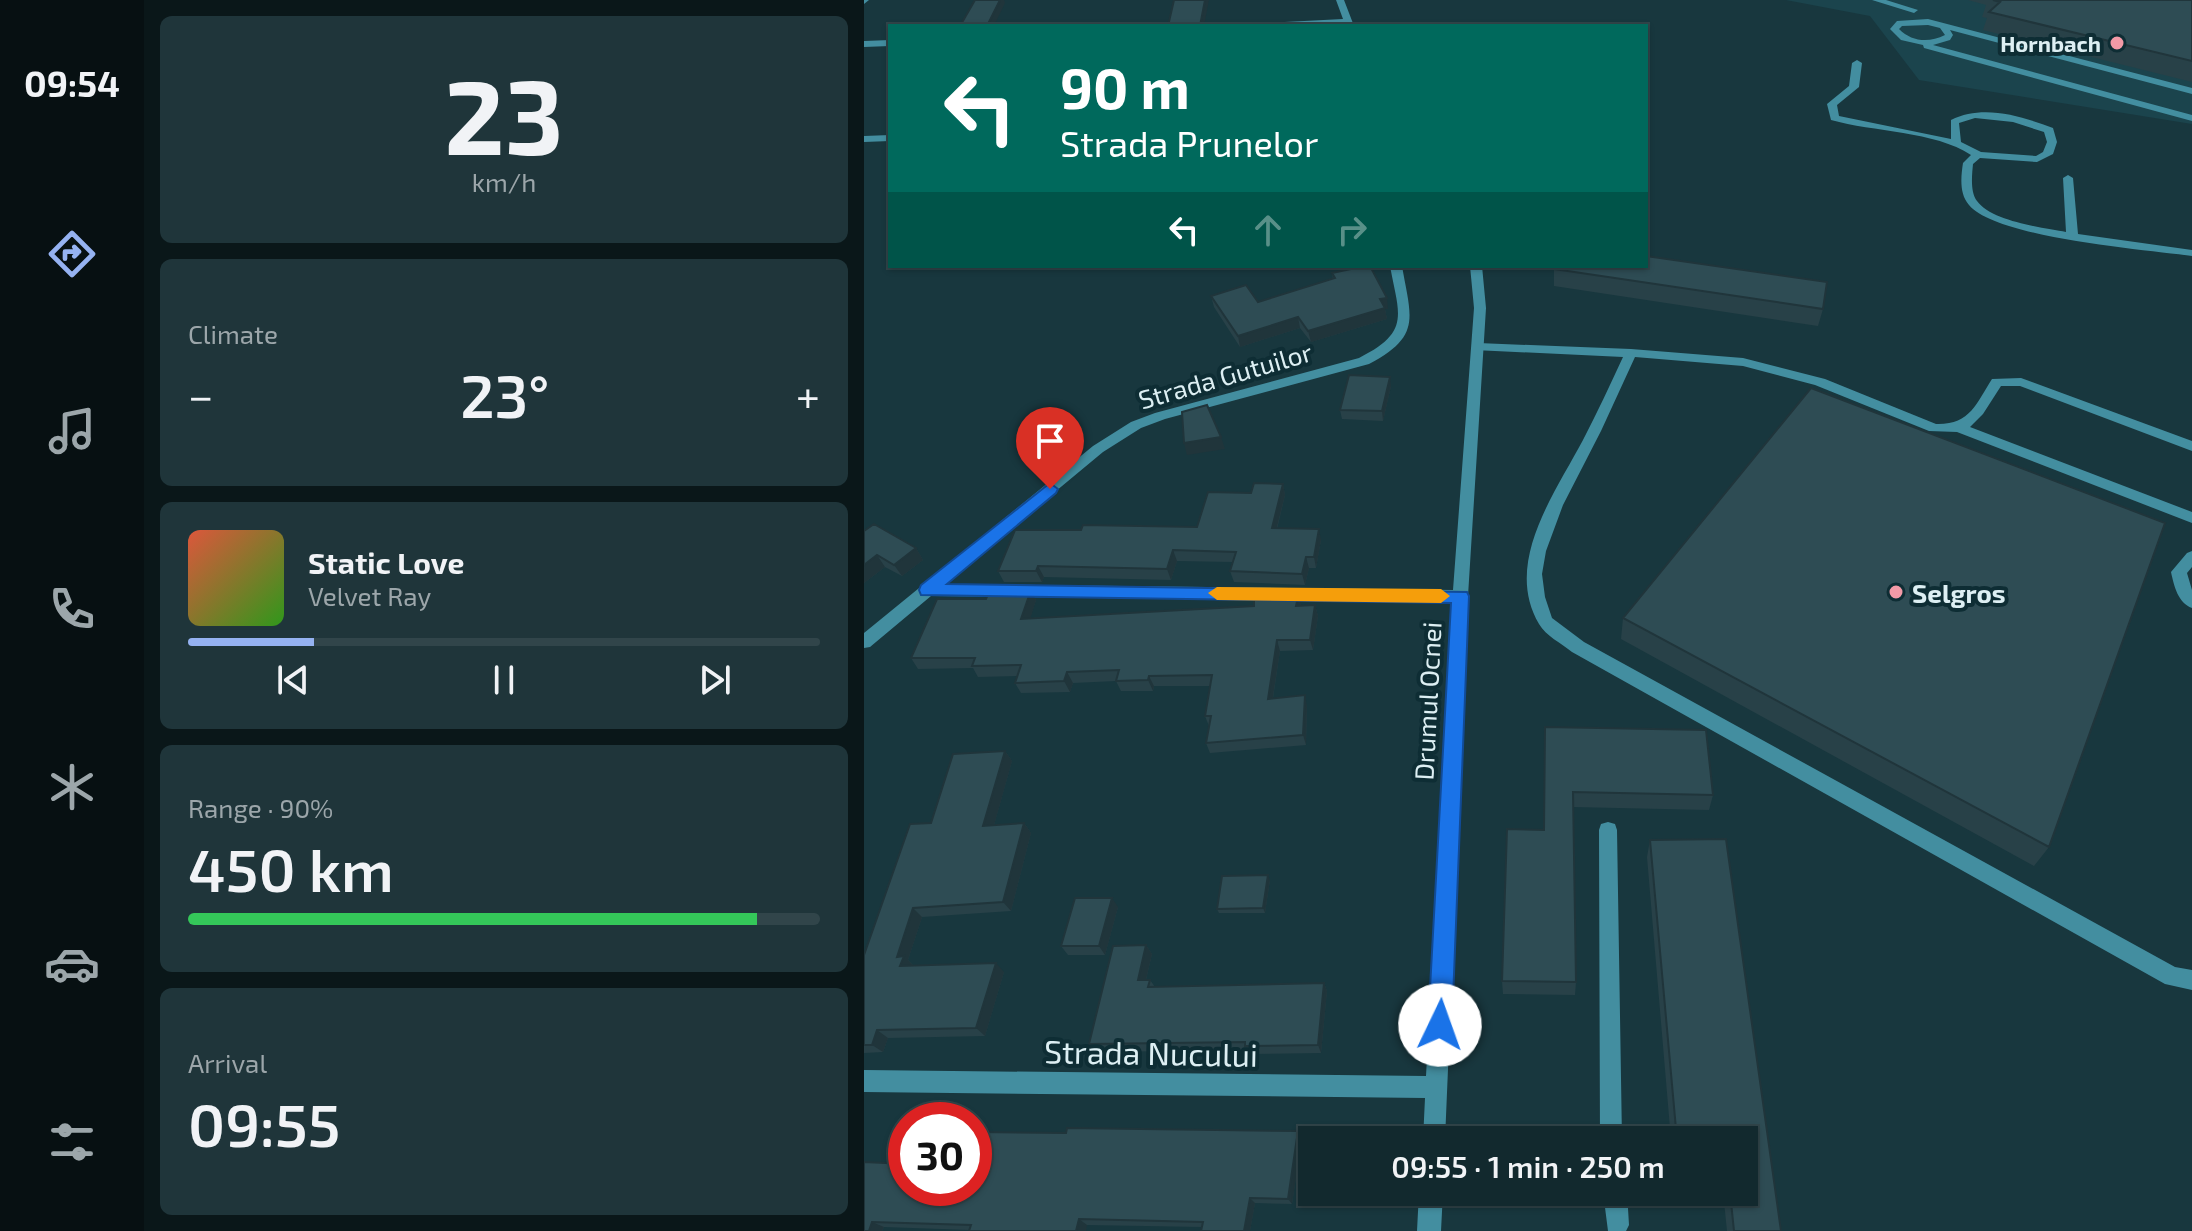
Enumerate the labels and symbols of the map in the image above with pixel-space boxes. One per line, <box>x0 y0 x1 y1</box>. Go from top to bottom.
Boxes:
place label: Hornbach <box>2000 30 2101 56</box>
marker: Hornbach <box>2108 34 2126 52</box>
street label: Strada Gutuilor <box>1135 335 1315 415</box>
pin <box>1016 407 1084 489</box>
place label: Selgros <box>1912 577 2006 608</box>
marker: Selgros <box>1887 583 1905 601</box>
street label: Drumul Ocnei <box>1407 621 1447 781</box>
position arrow <box>1398 983 1482 1067</box>
street label: Strada Nucului <box>1044 1031 1258 1073</box>
speed limit sign: 30 <box>888 1102 992 1206</box>

